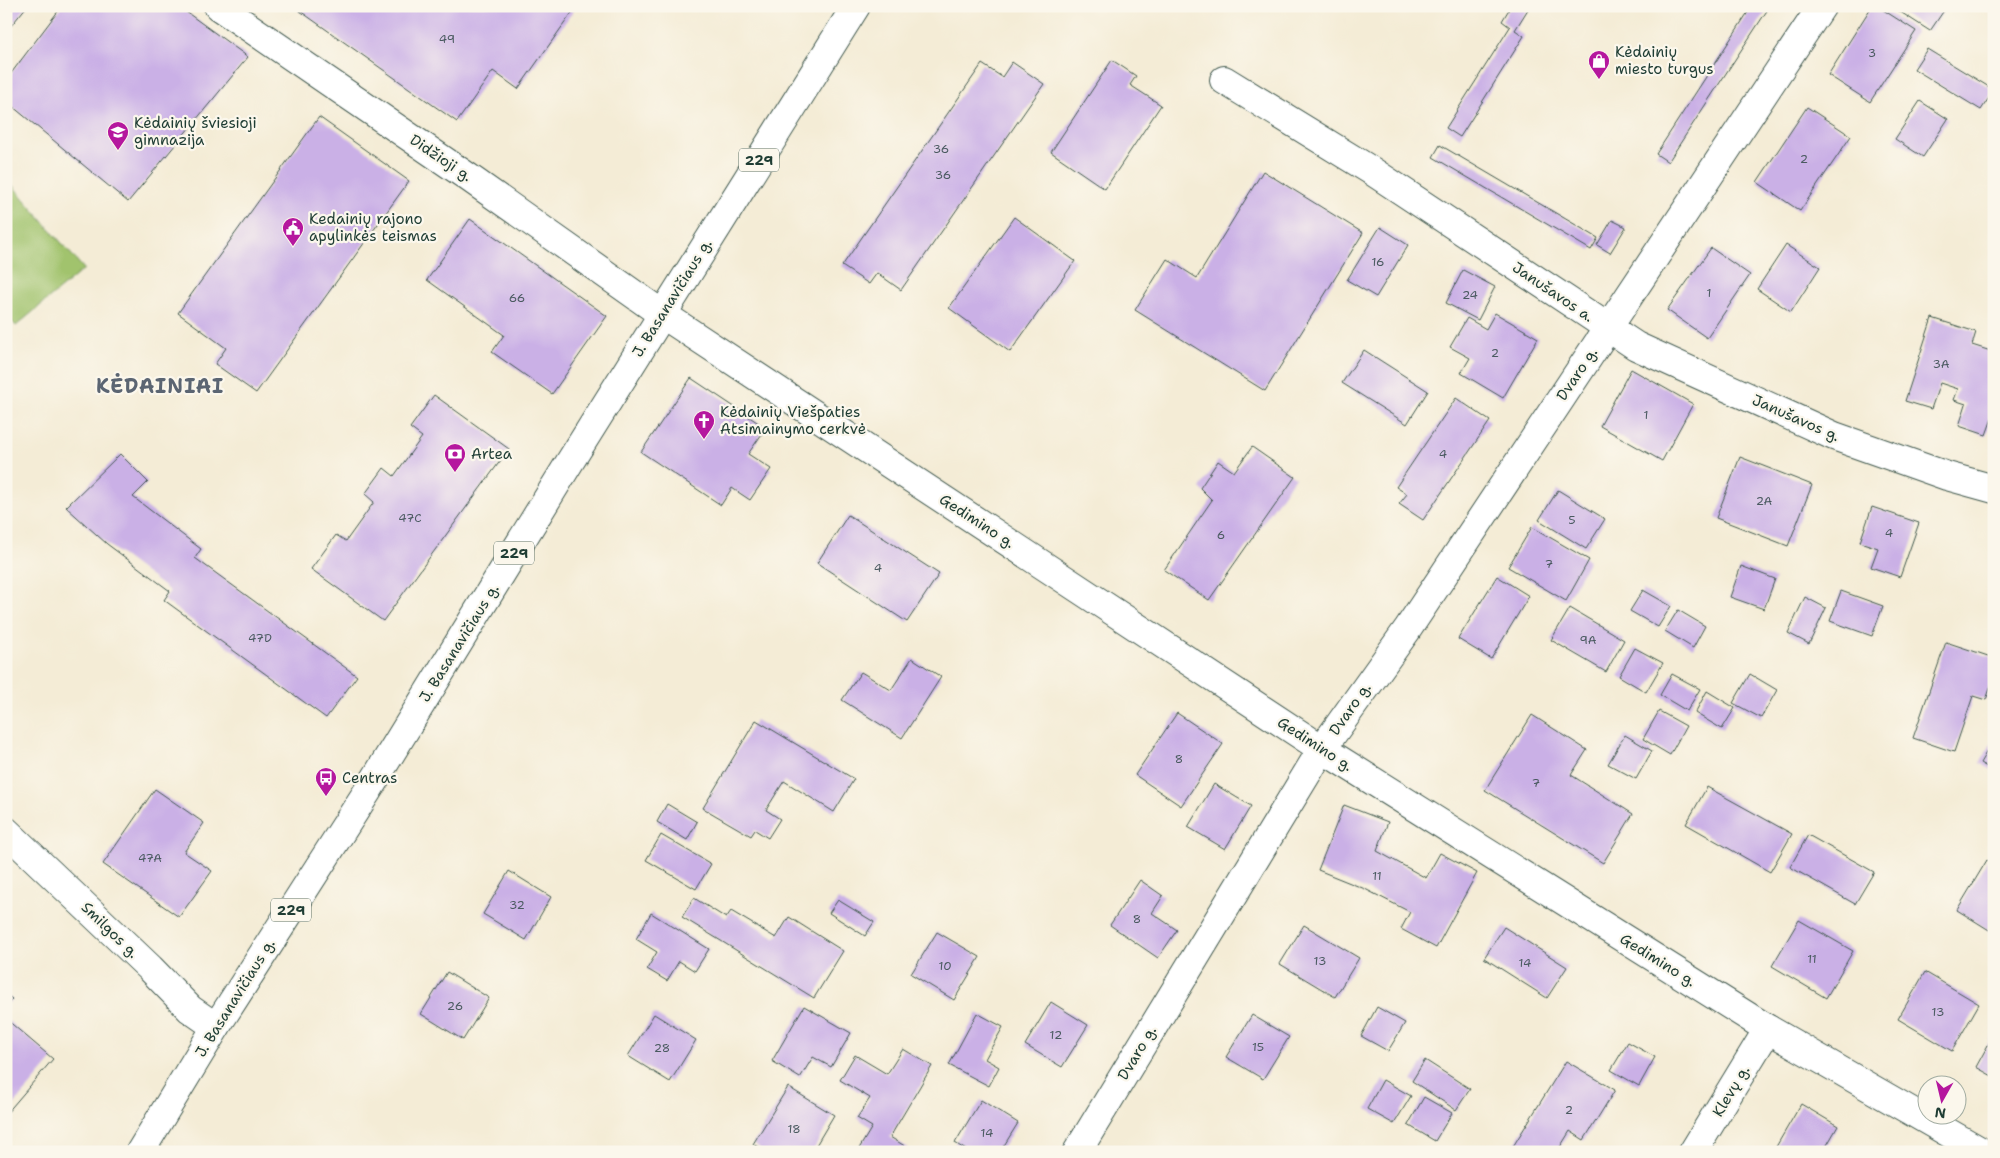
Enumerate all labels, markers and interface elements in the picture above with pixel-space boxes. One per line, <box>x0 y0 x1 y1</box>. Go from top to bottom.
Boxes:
house number: 49 <box>439 31 455 47</box>
place label: Kėdainių miesto turgus <box>1615 42 1714 79</box>
house number: 3 <box>1868 45 1876 61</box>
shop icon: Kėdainių miesto turgus <box>1587 49 1611 80</box>
place label: Kėdainių šviesioji gimnazija <box>134 113 257 150</box>
school or university icon: Kėdainių šviesioji gimnazija <box>106 120 130 151</box>
street label: Didžioji g. <box>406 130 476 186</box>
house number: 36 <box>933 141 949 157</box>
road number: 229 <box>739 148 779 172</box>
house number: 2 <box>1800 151 1808 167</box>
house number: 36 <box>935 167 951 183</box>
place label: Kedainių rajono apylinkės teismas <box>309 209 437 246</box>
public building icon: Kedainių rajono apylinkės teismas <box>281 216 305 247</box>
street label: J. Basanavičiaus g. <box>627 235 717 361</box>
house number: 16 <box>1371 254 1385 270</box>
street label: Janušavos a. <box>1508 257 1598 327</box>
house number: 1 <box>1706 285 1712 301</box>
house number: 24 <box>1462 287 1478 303</box>
house number: 66 <box>509 290 525 306</box>
street label: Dvaro g. <box>1552 343 1602 405</box>
house number: 2 <box>1491 345 1499 361</box>
house number: 3A <box>1933 356 1950 372</box>
district label: KĖDAINIAI <box>96 373 224 399</box>
street label: Janušavos g. <box>1749 390 1843 446</box>
place label: Kėdainių Viešpaties Atsimainymo cerkvė <box>720 402 866 439</box>
house number: 1 <box>1643 407 1649 423</box>
church icon: Kėdainių Viešpaties Atsimainymo cerkvė <box>692 409 716 440</box>
bank icon: Artea <box>443 442 467 473</box>
place label: Artea <box>471 444 513 464</box>
house number: 4 <box>1439 446 1447 462</box>
street label: Gedimino g. <box>935 489 1019 553</box>
house number: 2A <box>1756 493 1773 509</box>
house number: 47C <box>398 510 422 526</box>
house number: 5 <box>1568 512 1576 528</box>
house number: 4 <box>1885 525 1893 541</box>
house number: 6 <box>1217 527 1225 543</box>
road number: 229 <box>494 542 534 564</box>
house number: 7 <box>1545 556 1553 572</box>
house number: 4 <box>874 560 882 576</box>
street label: J. Basanavičiaus g. <box>414 580 504 706</box>
house number: 47D <box>248 630 272 646</box>
house number: 9A <box>1579 632 1597 648</box>
street label: Dvaro g. <box>1325 679 1376 739</box>
street label: Gedimino g. <box>1273 712 1357 776</box>
house number: 8 <box>1175 751 1183 767</box>
bus stop icon: Centras <box>314 766 338 797</box>
place label: Centras <box>342 768 398 788</box>
house number: 7 <box>1532 775 1540 791</box>
house number: 47A <box>138 850 162 866</box>
house number: 11 <box>1372 868 1382 884</box>
house number: 32 <box>509 897 525 913</box>
street label: Smilgos g. <box>77 898 143 963</box>
road number: 229 <box>271 898 311 922</box>
house number: 8 <box>1133 911 1141 927</box>
street label: Gedimino g. <box>1616 929 1700 991</box>
street label: J. Basanavičiaus g. <box>190 935 280 1061</box>
house number: 11 <box>1807 951 1817 967</box>
house number: 13 <box>1314 953 1326 969</box>
house number: 14 <box>1519 955 1531 971</box>
house number: 10 <box>938 958 952 974</box>
house number: 26 <box>447 998 463 1014</box>
house number: 13 <box>1932 1004 1944 1020</box>
street label: Dvaro g. <box>1113 1022 1161 1084</box>
house number: 12 <box>1050 1027 1062 1043</box>
house number: 15 <box>1252 1039 1264 1055</box>
house number: 28 <box>654 1040 670 1056</box>
street label: Klevų g. <box>1708 1061 1754 1120</box>
north arrow <box>1918 1076 1968 1126</box>
house number: 2 <box>1565 1102 1573 1118</box>
text: N <box>1933 1103 1947 1123</box>
house number: 18 <box>787 1121 801 1137</box>
house number: 14 <box>981 1125 993 1141</box>

